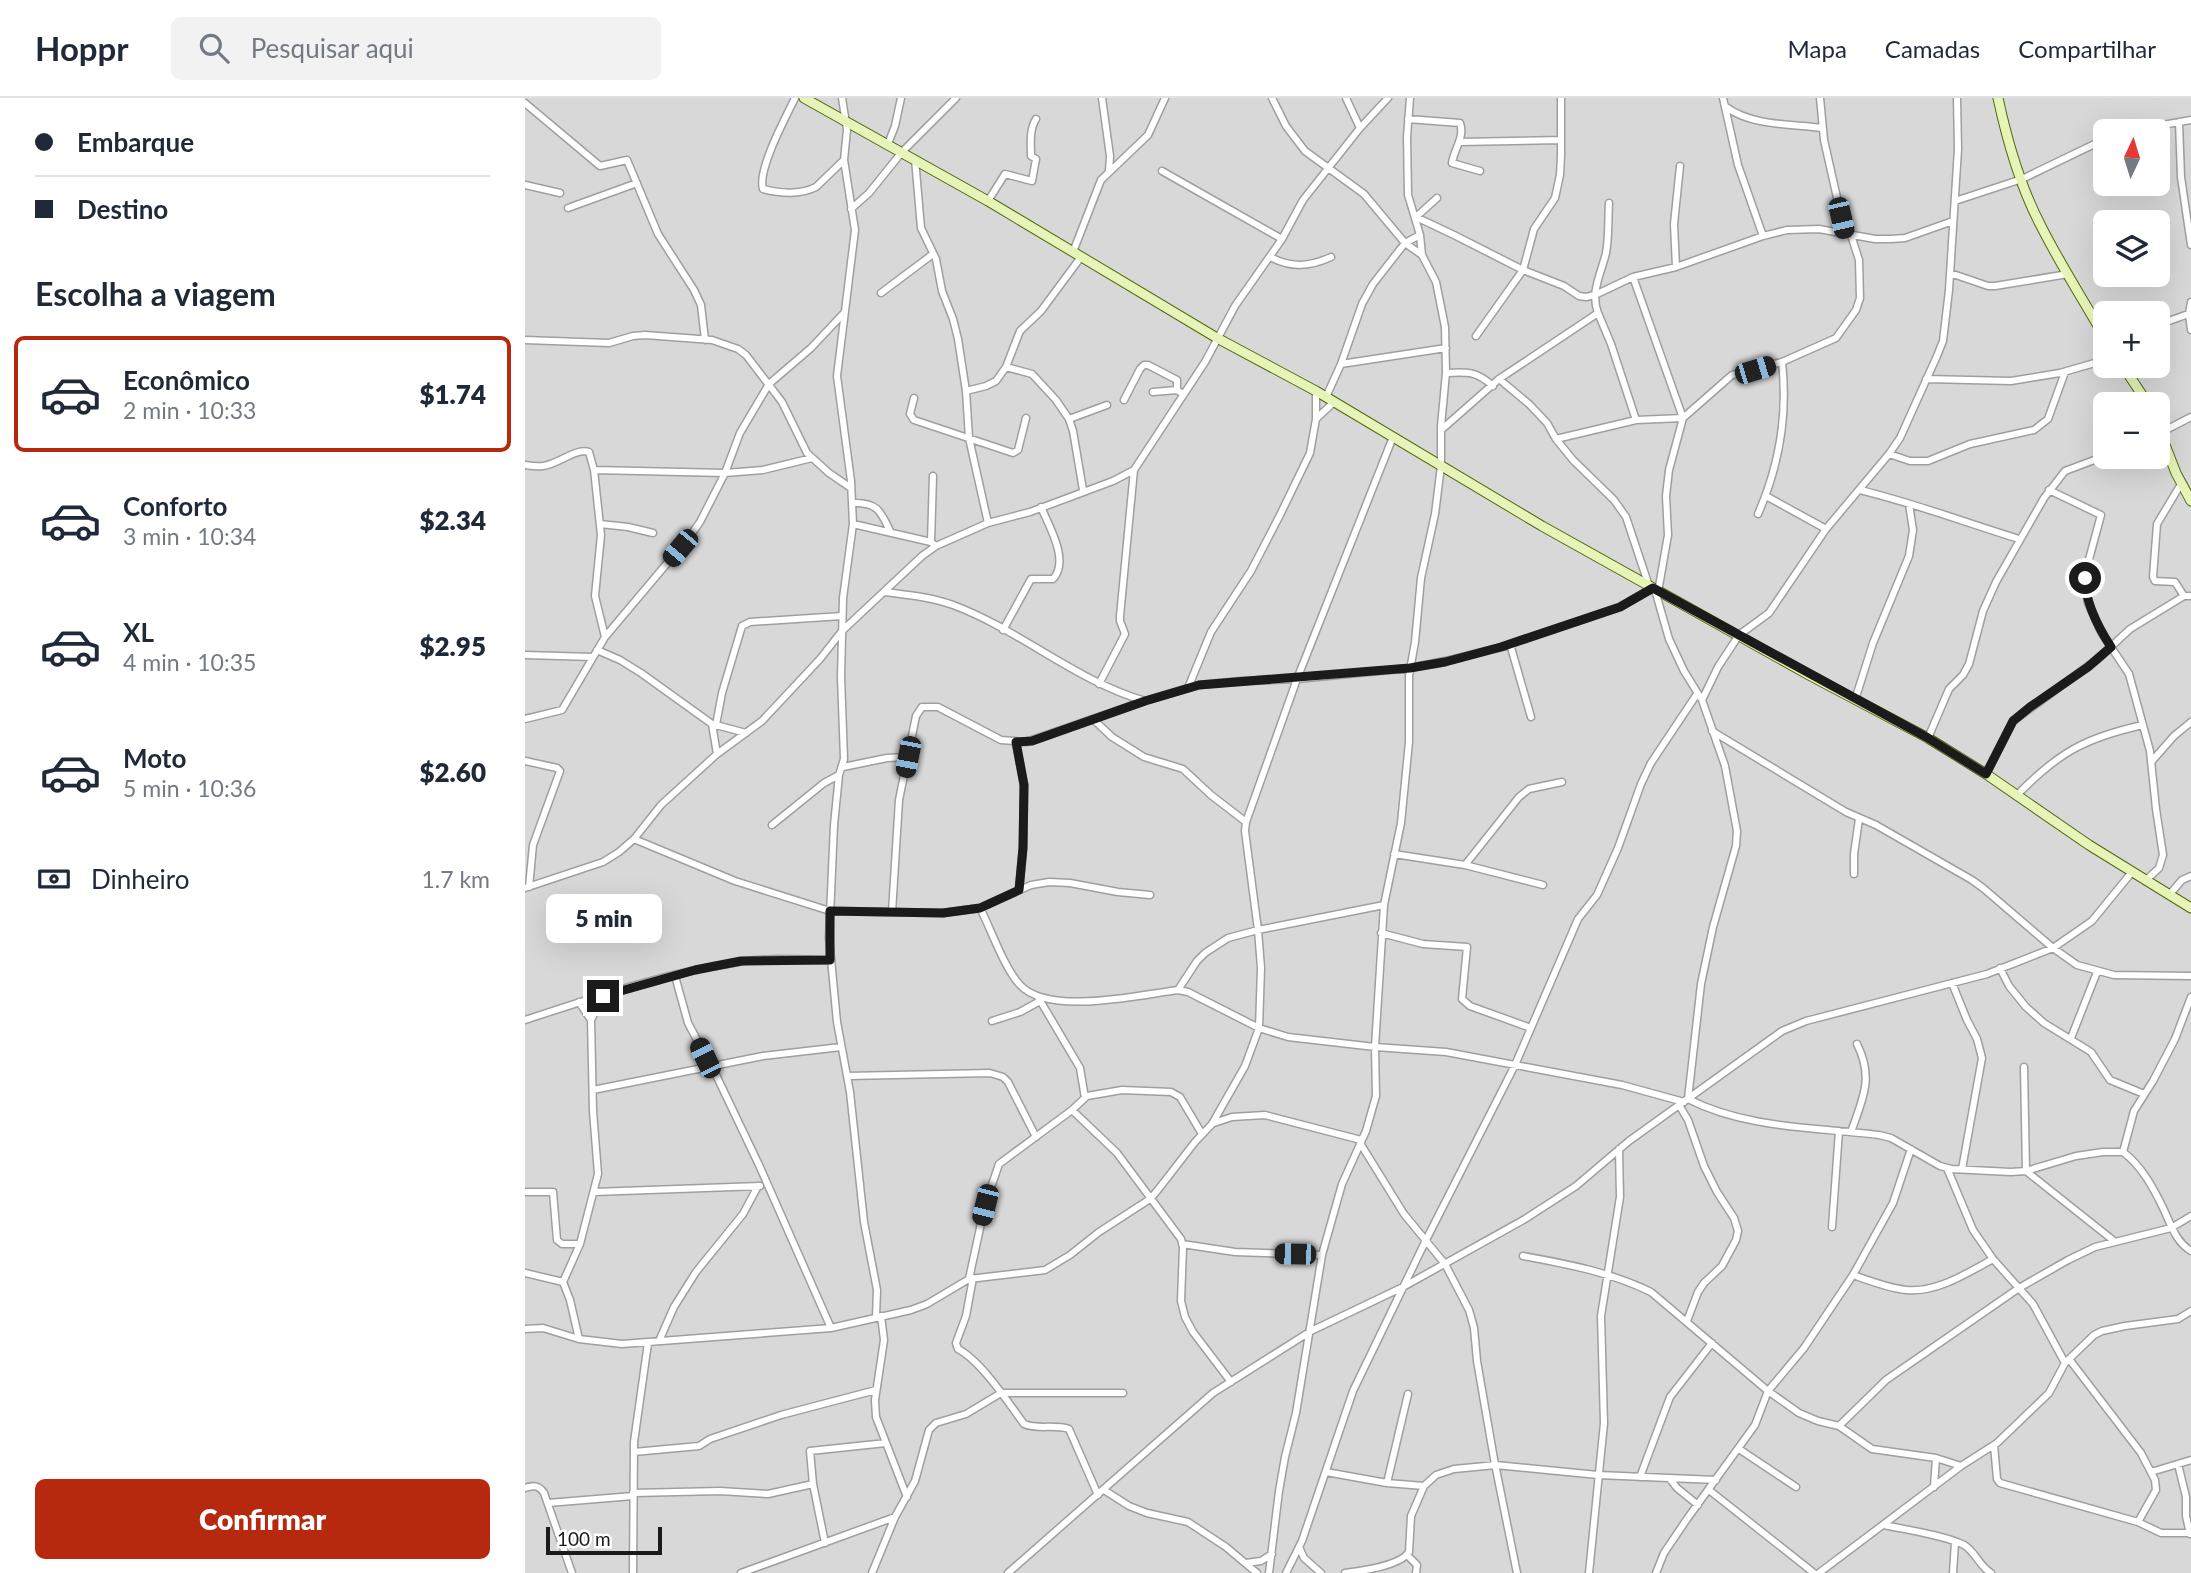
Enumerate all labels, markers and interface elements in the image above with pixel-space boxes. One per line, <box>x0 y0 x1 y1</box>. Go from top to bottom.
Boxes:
search box <box>171 17 661 80</box>
text: Hoppr <box>35 28 129 68</box>
icon: search <box>195 29 233 67</box>
text: Pesquisar aqui <box>251 32 414 64</box>
text: Mapa <box>1788 34 1847 63</box>
text: Camadas <box>1885 34 1980 63</box>
text: Compartilhar <box>2018 34 2156 63</box>
north arrow <box>2093 119 2170 196</box>
map controls <box>2093 119 2170 469</box>
text: Embarque <box>77 126 194 158</box>
text: Destino <box>77 193 168 225</box>
car <box>1827 195 1856 241</box>
button: layers <box>2093 210 2170 287</box>
text: Escolha a viagem <box>35 274 276 313</box>
button: + <box>2093 301 2170 378</box>
car <box>1732 354 1779 386</box>
icon: car <box>39 363 102 426</box>
text: Econômico <box>123 364 250 396</box>
text: $1.74 <box>419 378 486 410</box>
button: − <box>2093 392 2170 469</box>
text: 2 min · 10:33 <box>123 396 256 424</box>
icon: car <box>39 489 102 552</box>
text: Conforto <box>123 490 227 522</box>
text: $2.34 <box>419 504 486 536</box>
text: 3 min · 10:34 <box>123 522 256 550</box>
car <box>659 525 702 571</box>
route start <box>2069 562 2101 594</box>
icon: car <box>39 615 102 678</box>
text: XL <box>123 616 154 648</box>
text: $2.95 <box>419 630 486 662</box>
text: 4 min · 10:35 <box>123 648 256 676</box>
car <box>894 734 923 780</box>
icon: car <box>39 741 102 804</box>
text: Moto <box>123 742 186 774</box>
text: $2.60 <box>419 756 486 788</box>
text: 5 min · 10:36 <box>123 774 256 802</box>
icon: cash <box>35 860 73 898</box>
text: Dinheiro <box>91 863 189 895</box>
text: 1.7 km <box>421 865 490 893</box>
callout: 5 min <box>545 894 661 944</box>
text: 5 min <box>575 904 633 932</box>
route end <box>587 980 619 1012</box>
car <box>687 1035 724 1081</box>
car <box>970 1182 1001 1228</box>
car <box>1274 1243 1317 1265</box>
button: Confirmar <box>35 1479 490 1559</box>
scale bar <box>546 1524 661 1556</box>
text: 100 m <box>557 1527 611 1550</box>

